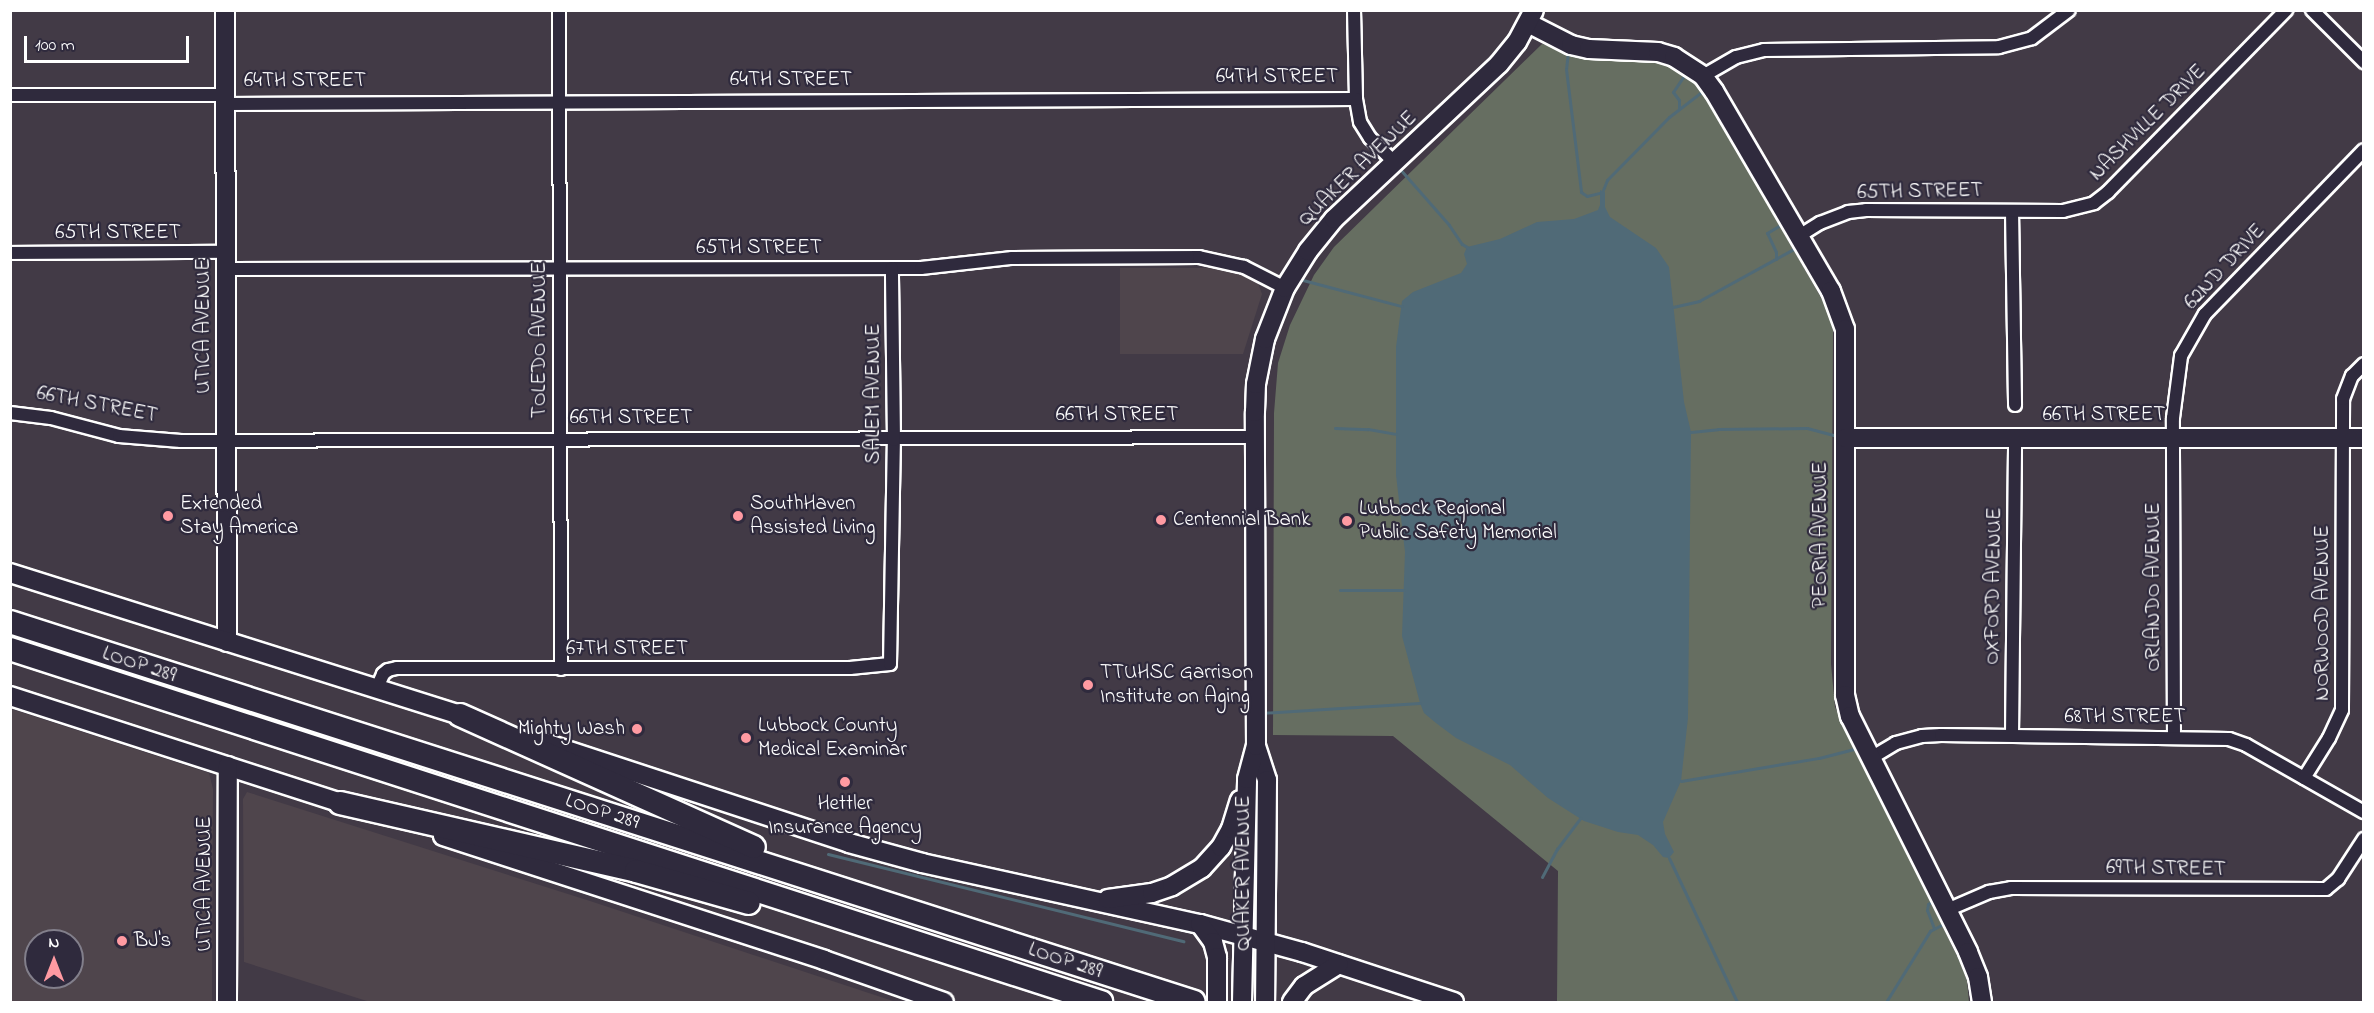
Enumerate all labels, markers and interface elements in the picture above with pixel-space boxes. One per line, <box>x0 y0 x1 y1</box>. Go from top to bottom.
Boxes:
scale bar <box>27 24 192 62</box>
text: 100 m <box>35 33 75 59</box>
street label: NASHVILLE DRIVE <box>2084 59 2212 187</box>
street label: 64TH STREET <box>1216 64 1338 90</box>
street label: 64TH STREET <box>730 67 852 93</box>
street label: 64TH STREET <box>244 68 366 94</box>
street label: QUAKER AVENUE <box>1293 106 1423 232</box>
street label: 65TH STREET <box>1857 178 1983 206</box>
street label: 62ND DRIVE <box>2179 219 2271 315</box>
street label: 65TH STREET <box>55 220 181 246</box>
street label: 65TH STREET <box>696 235 822 261</box>
street label: UTICA AVENUE <box>191 258 217 394</box>
street label: TOLEDO AVENUE <box>527 262 553 418</box>
street label: SALEM AVENUE <box>861 324 887 464</box>
street label: 66TH STREET <box>34 381 160 429</box>
street label: 66TH STREET <box>1056 402 1178 428</box>
street label: 66TH STREET <box>2043 402 2165 428</box>
street label: 66TH STREET <box>570 405 692 431</box>
street label: PEORIA AVENUE <box>1808 462 1834 608</box>
place label: Extended Stay America <box>180 491 298 541</box>
place label: SouthHaven Assisted Living <box>750 491 876 541</box>
place label: Lubbock Regional Public Safety Memorial <box>1359 496 1557 546</box>
street label: ORLANDO AVENUE <box>2141 502 2167 672</box>
place label: Centennial Bank <box>1173 507 1310 533</box>
street label: OXFORD AVENUE <box>1980 507 2008 665</box>
marker: Extended Stay America <box>161 509 175 523</box>
marker: SouthHaven Assisted Living <box>731 509 745 523</box>
marker: Centennial Bank <box>1154 513 1168 527</box>
marker: Lubbock Regional Public Safety Memorial <box>1340 514 1354 528</box>
street label: NORWOOD AVENUE <box>2310 525 2336 701</box>
street label: 67TH STREET <box>566 636 688 662</box>
street label: LOOP 289 <box>99 641 179 689</box>
place label: TTUHSC Garrison Institute on Aging <box>1100 660 1253 710</box>
marker: TTUHSC Garrison Institute on Aging <box>1081 678 1095 692</box>
street label: 68TH STREET <box>2064 704 2186 730</box>
place label: Lubbock County Medical Examinar <box>758 713 907 763</box>
place label: Mighty Wash <box>518 716 625 742</box>
marker: Mighty Wash <box>630 722 644 736</box>
marker: Lubbock County Medical Examinar <box>739 731 753 745</box>
marker: Hettler Insurance Agency <box>838 775 852 789</box>
street label: LOOP 289 <box>562 788 642 836</box>
place label: Hettler Insurance Agency <box>768 791 922 841</box>
street label: QUAKER AVENUE <box>1231 795 1257 951</box>
street label: UTICA AVENUE <box>192 816 218 952</box>
street label: 69TH STREET <box>2106 855 2226 883</box>
place label: BJ's <box>134 928 171 954</box>
north arrow <box>24 929 84 989</box>
text: N <box>49 931 59 955</box>
marker: BJ's <box>115 934 129 948</box>
street label: LOOP 289 <box>1025 937 1105 985</box>

